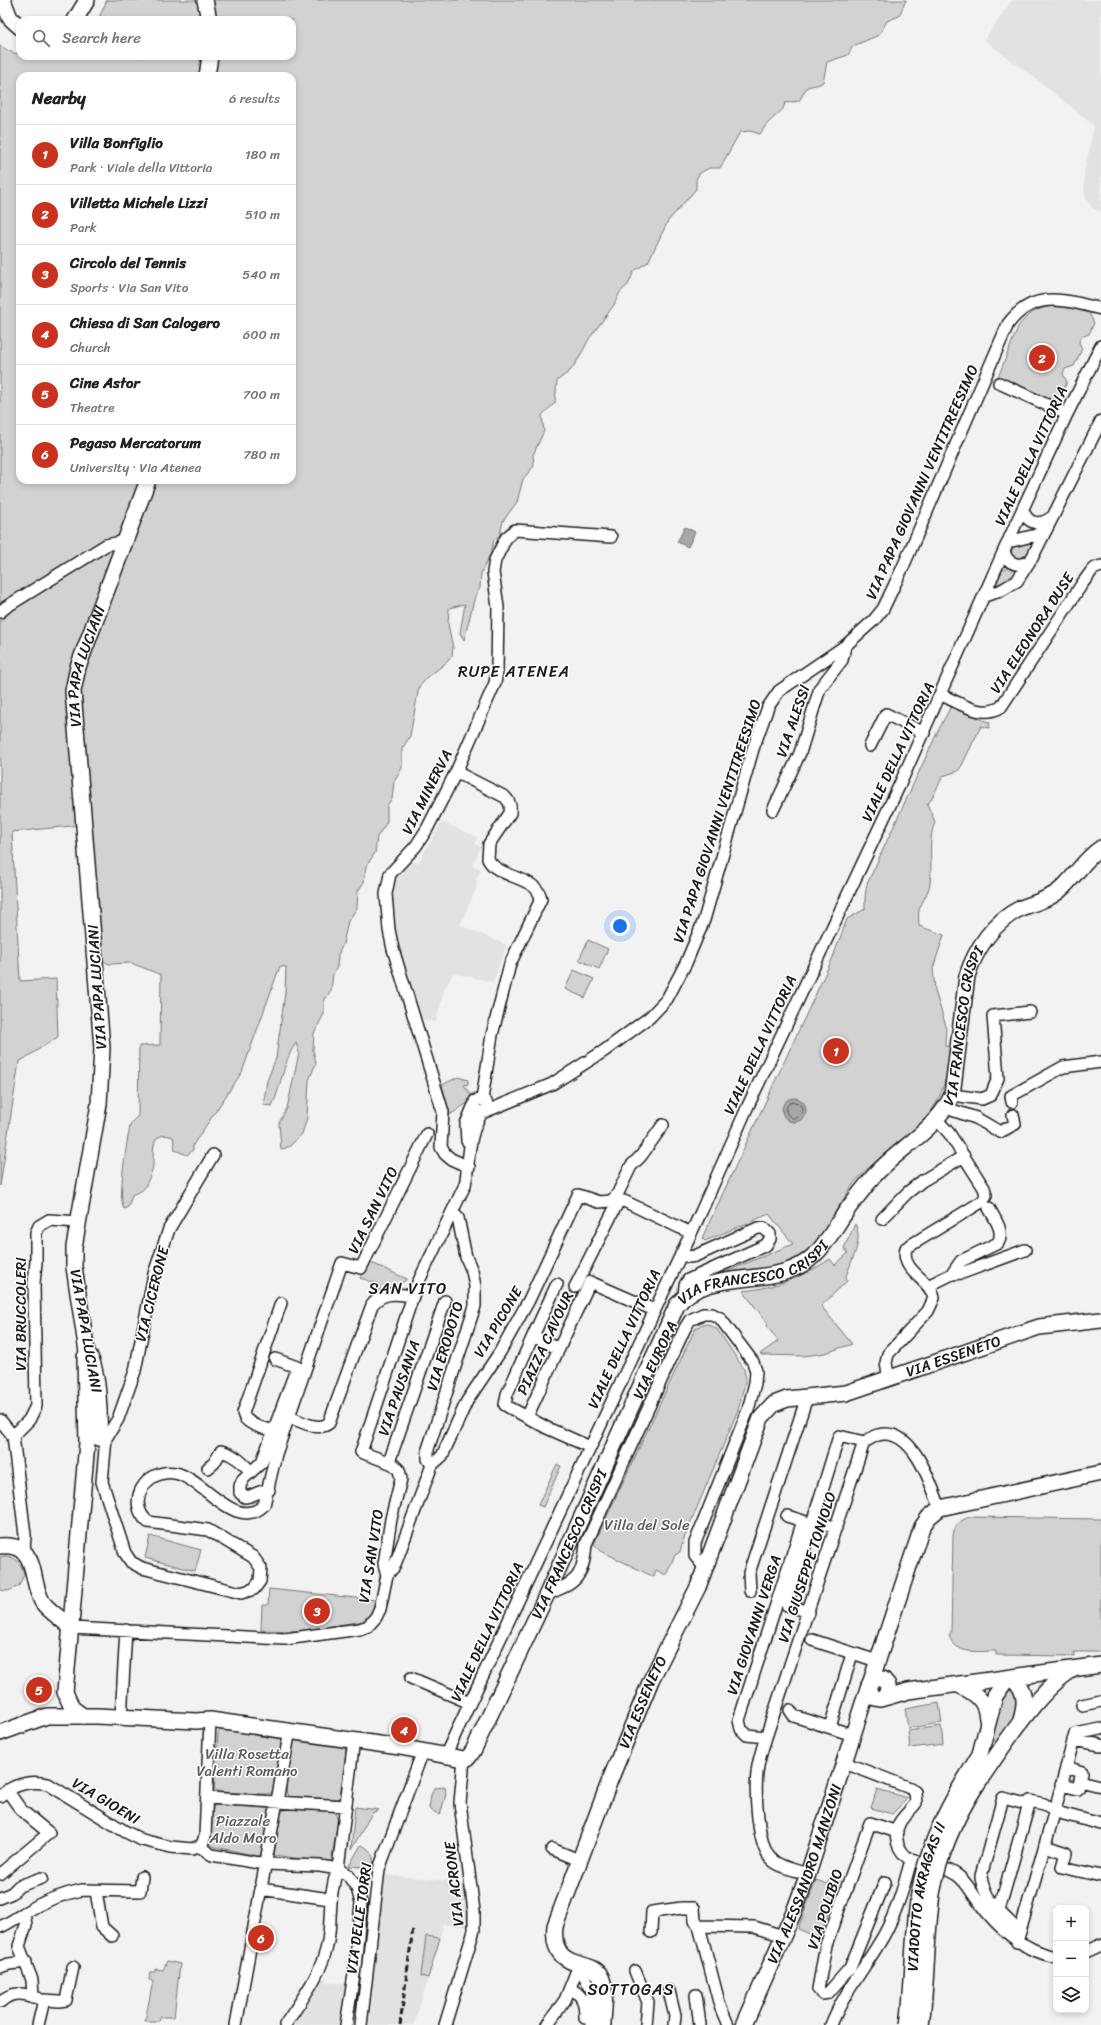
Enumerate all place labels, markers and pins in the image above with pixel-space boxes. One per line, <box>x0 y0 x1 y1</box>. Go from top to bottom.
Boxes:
pin: 2 <box>1029 343 1055 373</box>
pin: 1 <box>823 1036 849 1066</box>
pin: 3 <box>304 1596 330 1626</box>
pin: 5 <box>26 1675 52 1705</box>
pin: 4 <box>391 1715 417 1745</box>
pin: 6 <box>248 1923 274 1953</box>

